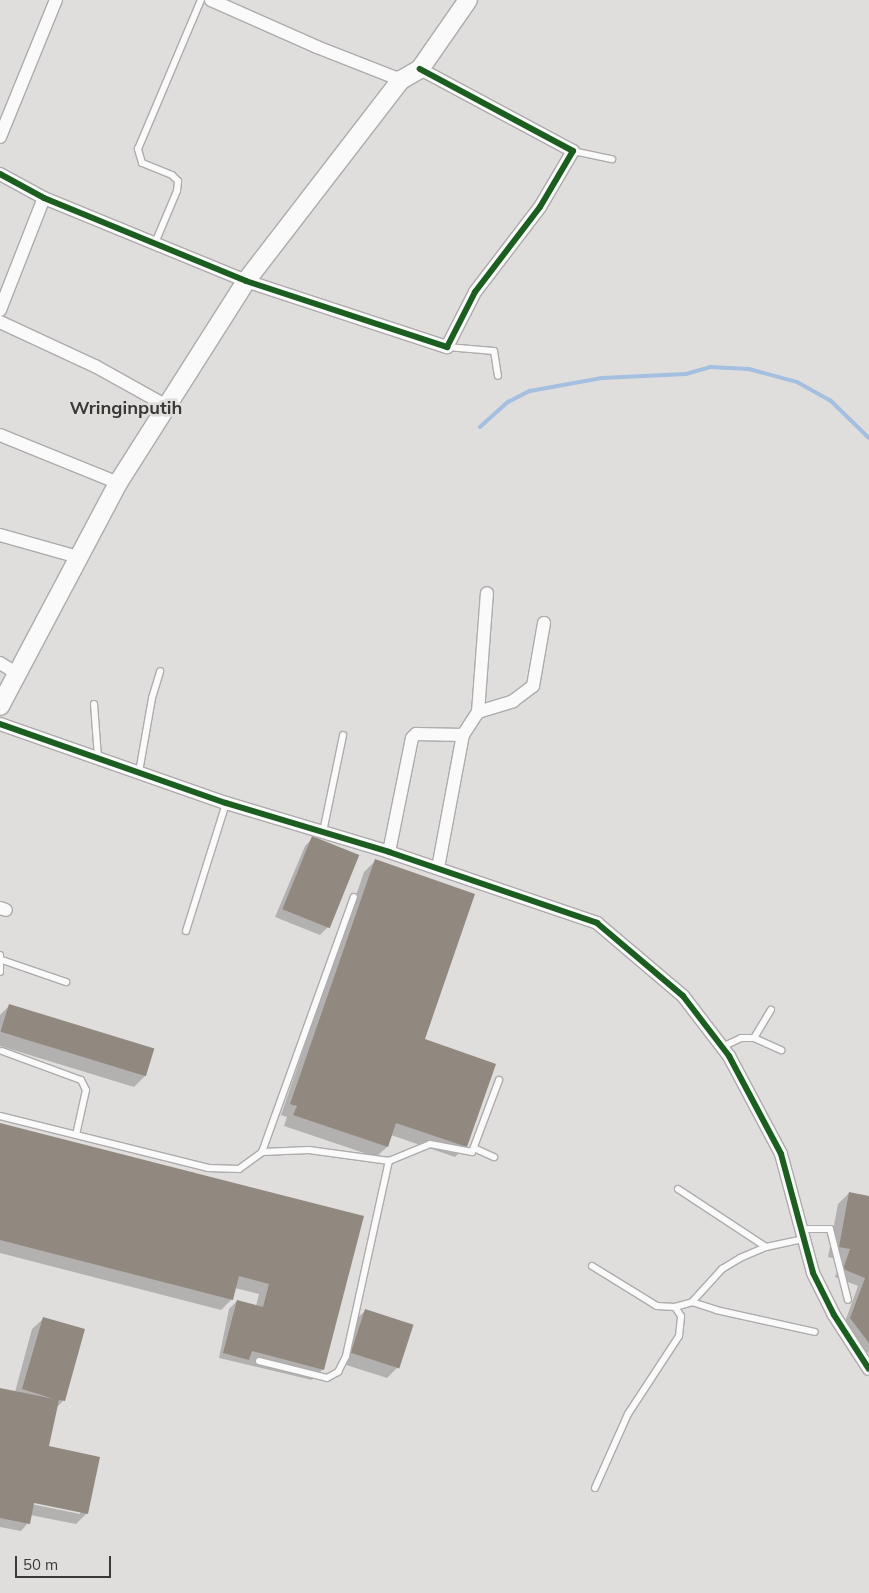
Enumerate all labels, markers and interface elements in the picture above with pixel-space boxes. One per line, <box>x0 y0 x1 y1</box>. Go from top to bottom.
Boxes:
district label: Wringinputih <box>70 397 182 419</box>
scale bar <box>18 1546 114 1578</box>
text: 50 m <box>23 1555 58 1574</box>

